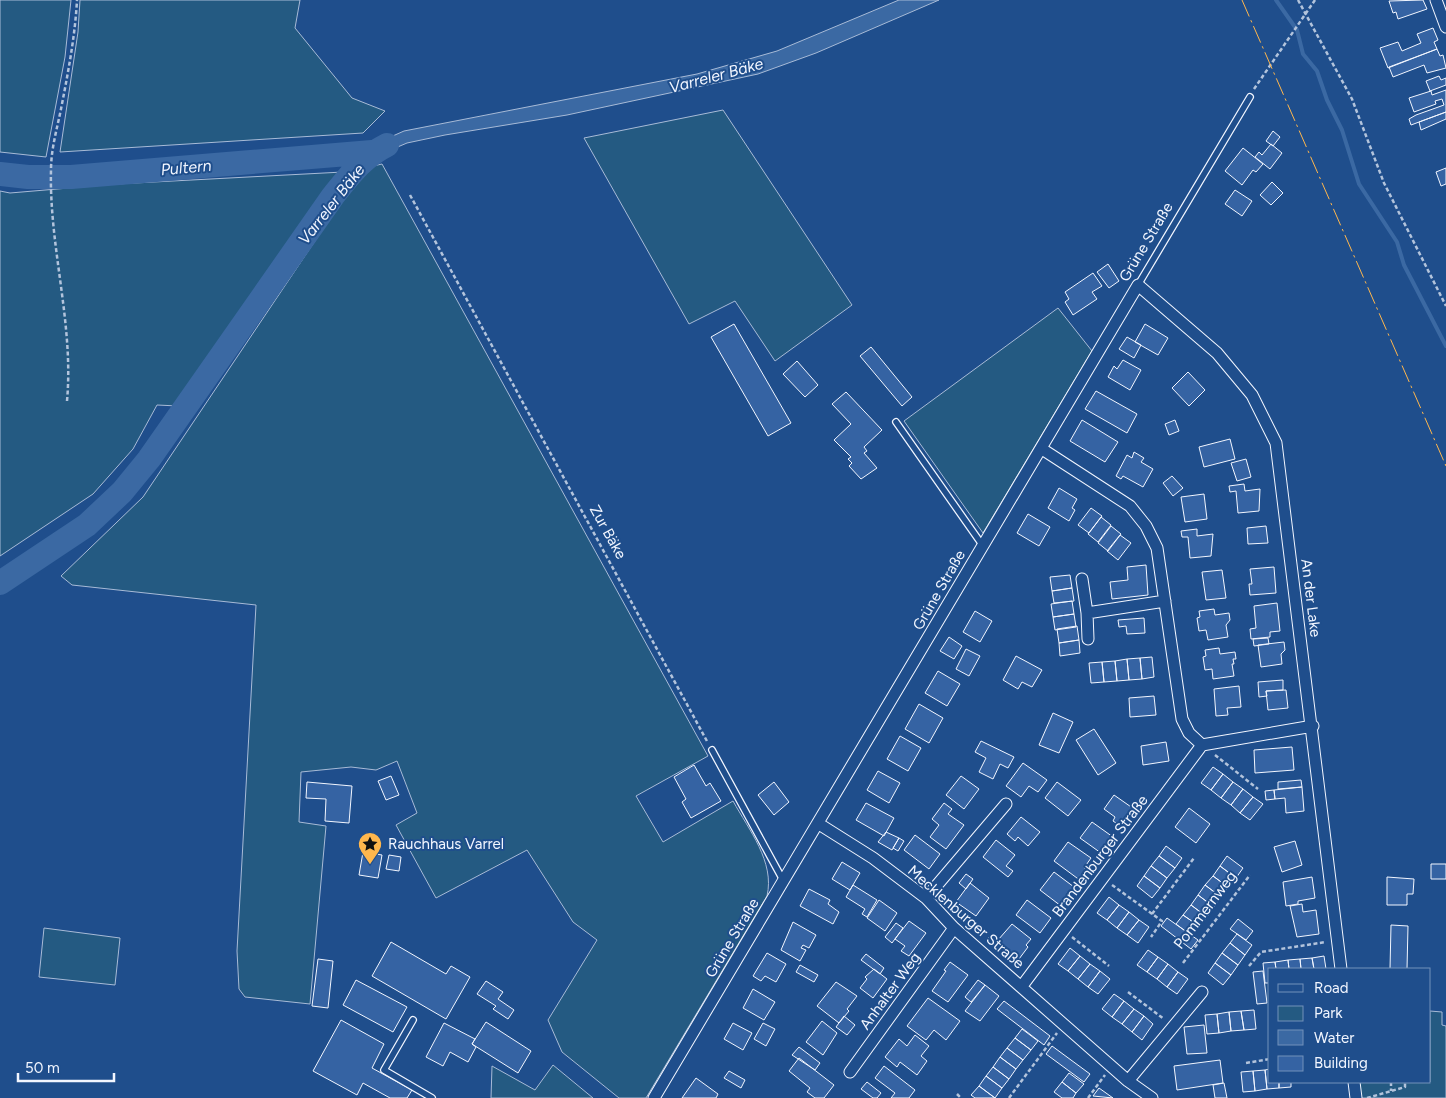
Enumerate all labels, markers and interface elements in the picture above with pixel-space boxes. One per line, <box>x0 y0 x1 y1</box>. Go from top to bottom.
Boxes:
water label: Varreler Bäke <box>667 54 766 97</box>
water label: Pultern <box>160 156 212 179</box>
water label: Varreler Bäke <box>294 160 369 248</box>
street label: Grüne Straße <box>1115 199 1177 285</box>
street label: Zur Bäke <box>586 502 630 562</box>
street label: Grüne Straße <box>909 547 969 633</box>
street label: An der Lake <box>1297 558 1325 638</box>
street label: Brandenburger Straße <box>1048 792 1152 920</box>
place icon: Rauchhaus Varrel <box>357 831 383 865</box>
place label: Rauchhaus Varrel <box>388 835 504 853</box>
street label: Mecklenburger Straße <box>904 862 1028 972</box>
street label: Pommernweg <box>1170 867 1240 953</box>
street label: Grüne Straße <box>701 895 763 981</box>
street label: Anhalter Weg <box>856 949 924 1033</box>
legend <box>1268 968 1431 1083</box>
text: Road <box>1314 979 1349 997</box>
text: Park <box>1314 1004 1343 1022</box>
text: Water <box>1314 1029 1354 1047</box>
scale bar <box>18 1050 114 1082</box>
text: Building <box>1314 1054 1368 1072</box>
text: 50 m <box>25 1059 60 1077</box>

